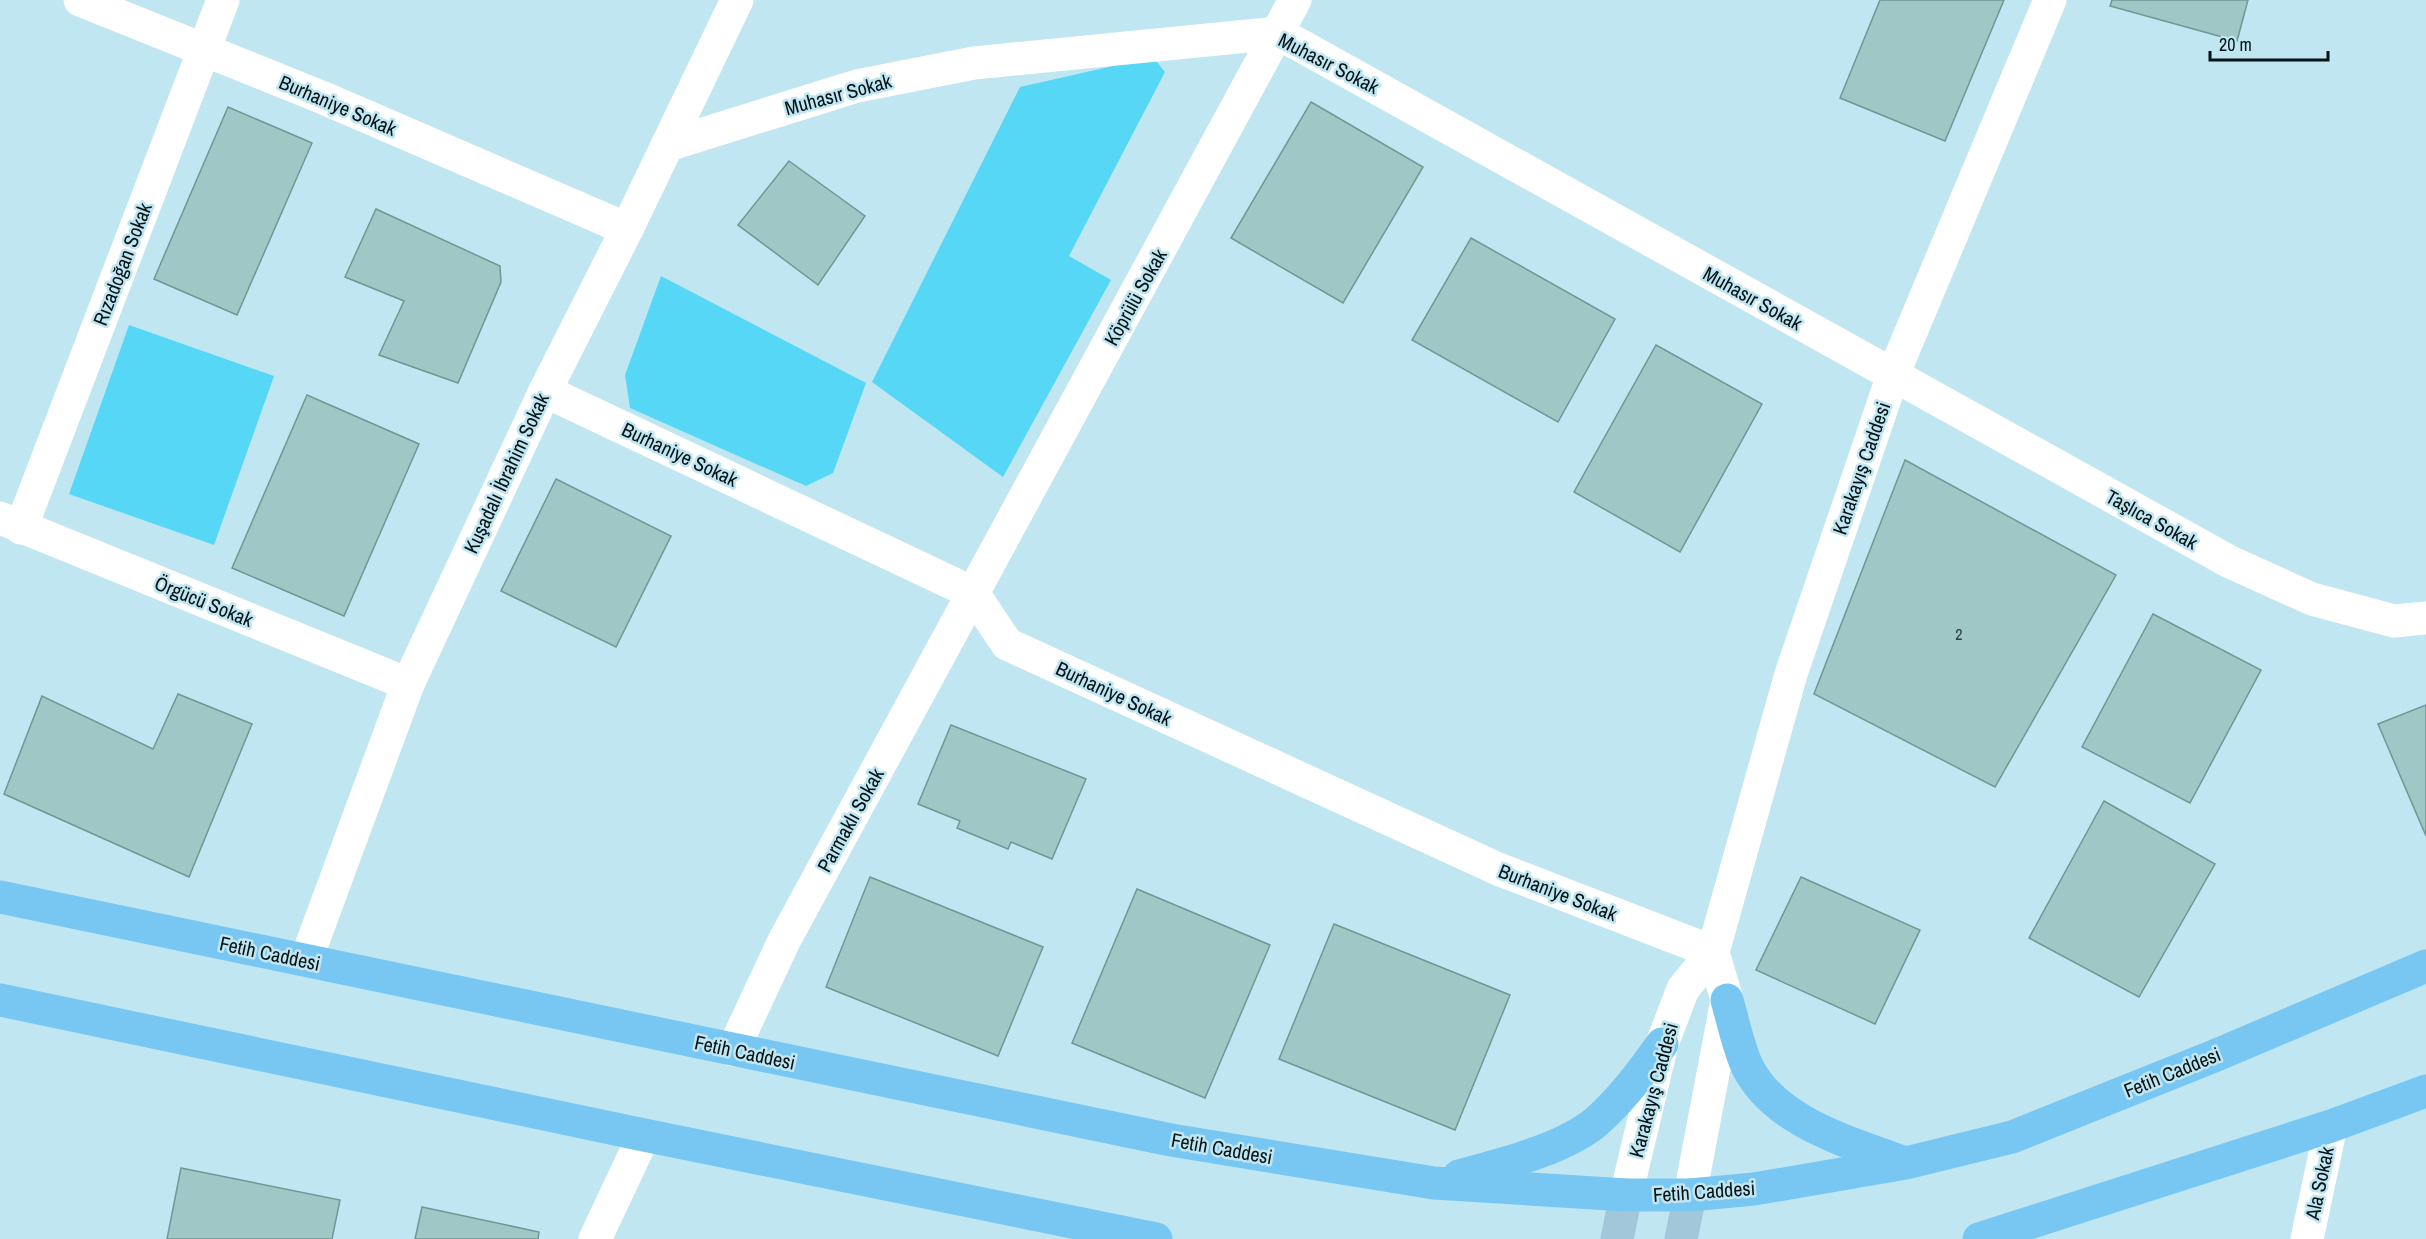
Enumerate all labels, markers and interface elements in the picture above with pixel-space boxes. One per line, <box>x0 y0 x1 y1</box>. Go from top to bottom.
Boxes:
scale bar <box>2210 24 2328 62</box>
street label: Muhasır Sokak <box>1274 26 1385 100</box>
text: 20 m <box>2219 32 2252 57</box>
street label: Muhasır Sokak <box>782 67 895 121</box>
street label: Burhaniye Sokak <box>275 68 401 142</box>
street label: Rızadoğan Sokak <box>86 198 158 329</box>
street label: Köprülü Sokak <box>1097 243 1173 350</box>
street label: Muhasır Sokak <box>1699 260 1808 337</box>
street label: Kuşadalı İbrahim Sokak <box>457 388 555 558</box>
street label: Karakayış Caddesi <box>1826 398 1896 538</box>
street label: Burhaniye Sokak <box>618 415 743 493</box>
street label: Taşlıca Sokak <box>2101 483 2204 556</box>
street label: Örgücü Sokak <box>151 569 258 633</box>
house number: 2 <box>1955 623 1963 645</box>
street label: Burhaniye Sokak <box>1052 654 1177 732</box>
street label: Parmaklı Sokak <box>810 763 890 877</box>
street label: Burhaniye Sokak <box>1495 857 1622 927</box>
street label: Fetih Caddesi <box>217 929 323 977</box>
street label: Karakayış Caddesi <box>1622 1020 1684 1160</box>
street label: Fetih Caddesi <box>692 1028 798 1076</box>
street label: Fetih Caddesi <box>2120 1040 2224 1104</box>
street label: Fetih Caddesi <box>1169 1126 1275 1170</box>
street label: Ala Sokak <box>2298 1143 2340 1223</box>
street label: Fetih Caddesi <box>1652 1174 1756 1208</box>

